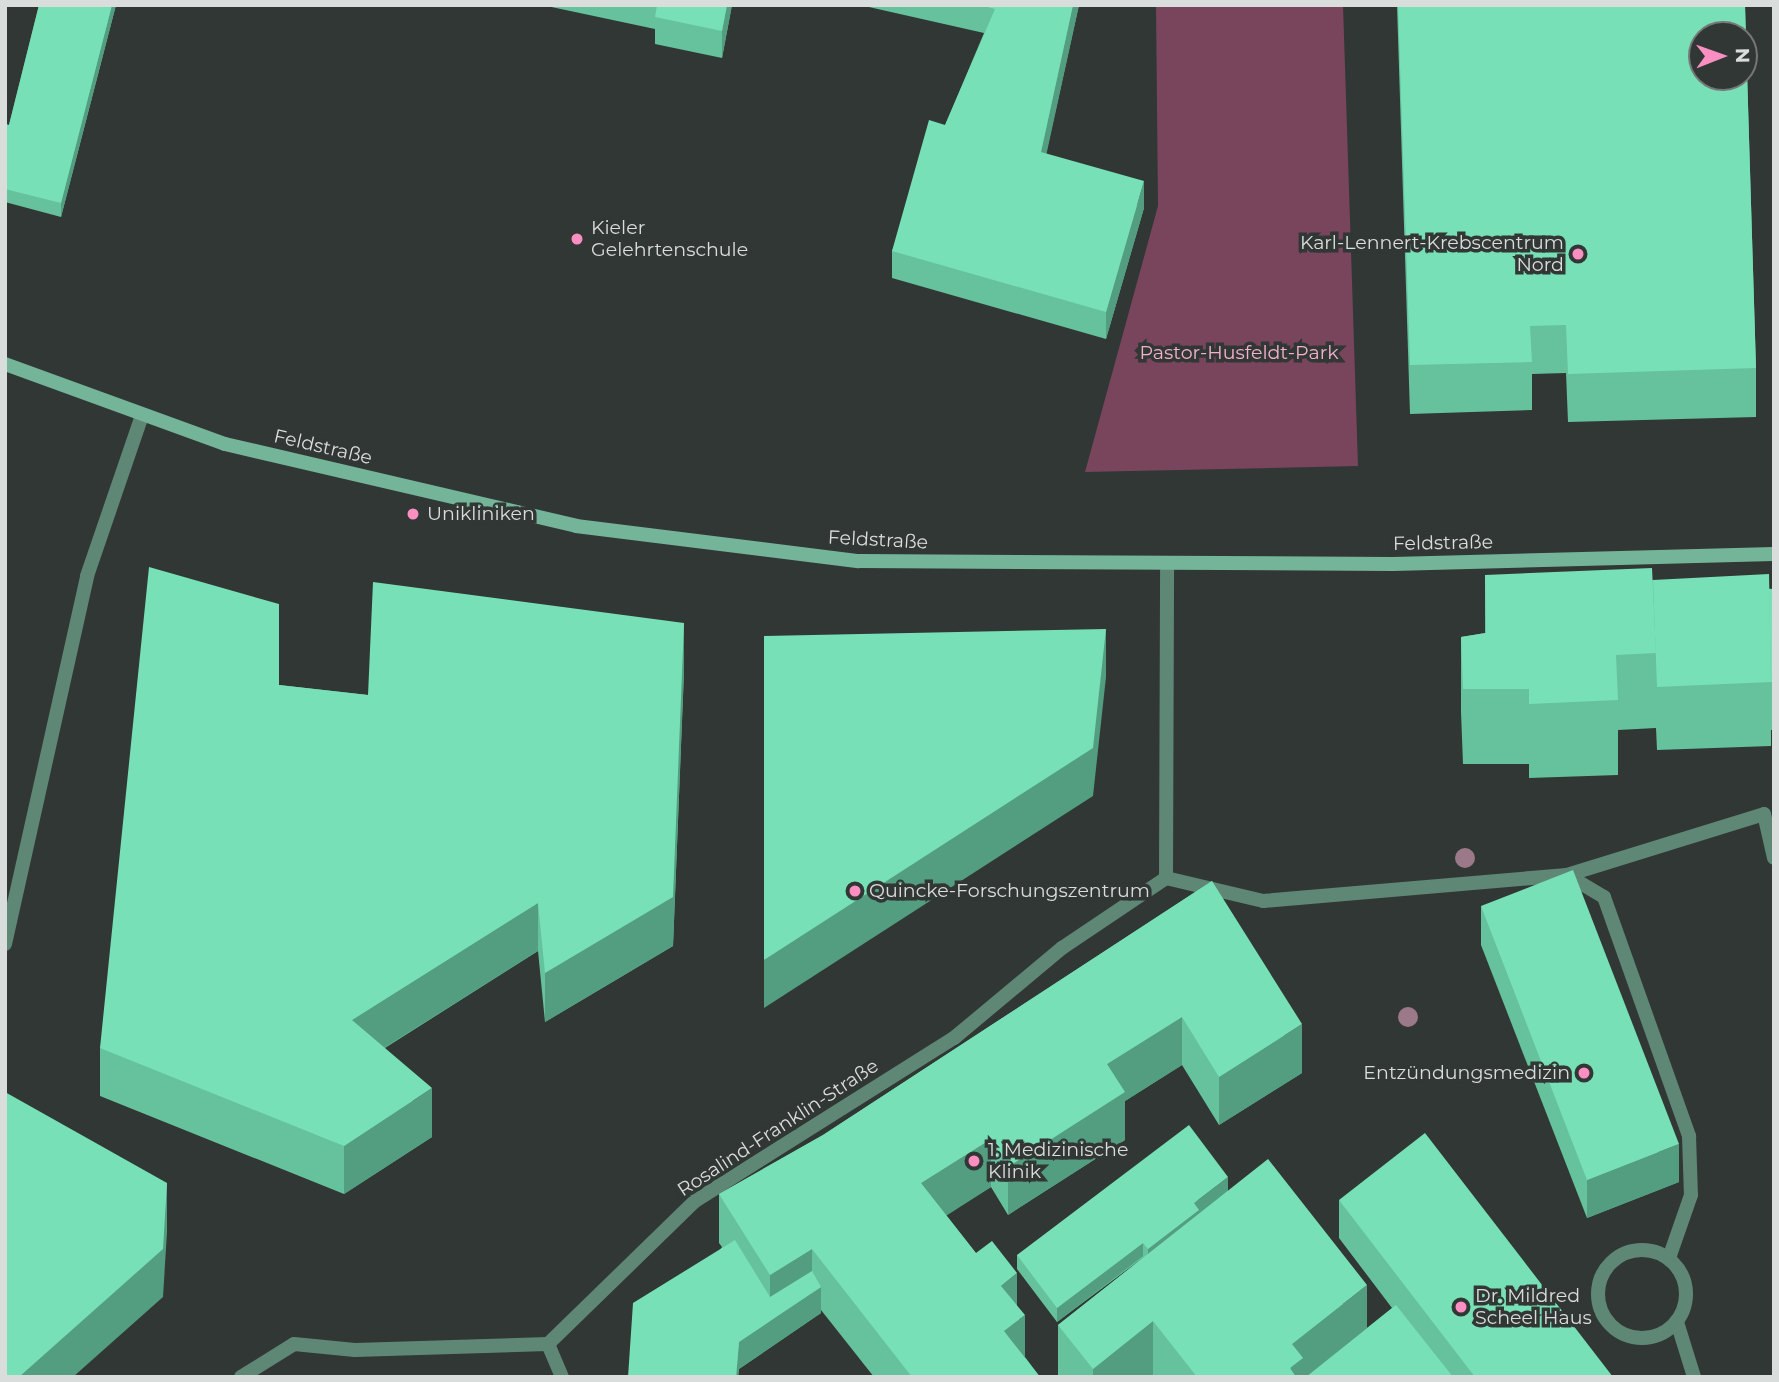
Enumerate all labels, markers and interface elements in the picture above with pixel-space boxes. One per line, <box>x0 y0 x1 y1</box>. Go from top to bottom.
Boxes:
north arrow <box>1688 21 1758 91</box>
text: N <box>1731 48 1754 64</box>
place label: Kieler Gelehrtenschule <box>591 217 748 261</box>
marker: Kieler Gelehrtenschule <box>569 231 585 247</box>
place label: Karl-Lennert-Krebscentrum Nord <box>1300 232 1564 276</box>
marker: Karl-Lennert-Krebscentrum Nord <box>1570 246 1586 262</box>
park label: Pastor-Husfeldt-Park <box>1139 342 1339 364</box>
street label: Feldstraße <box>272 425 374 469</box>
place label: Unikliniken <box>427 503 535 525</box>
marker: Unikliniken <box>405 506 421 522</box>
street label: Feldstraße <box>827 526 929 554</box>
street label: Feldstraße <box>1393 531 1493 555</box>
place label: Quincke-Forschungszentrum <box>869 880 1150 902</box>
marker: Quincke-Forschungszentrum <box>847 883 863 899</box>
street label: Rosalind-Franklin-Straße <box>673 1054 883 1202</box>
place label: Entzündungsmedizin <box>1363 1062 1570 1084</box>
marker: Entzündungsmedizin <box>1576 1065 1592 1081</box>
place label: 1. Medizinische Klinik <box>988 1139 1128 1183</box>
marker: 1. Medizinische Klinik <box>966 1153 982 1169</box>
place label: Dr. Mildred Scheel Haus <box>1475 1285 1592 1329</box>
marker: Dr. Mildred Scheel Haus <box>1453 1299 1469 1315</box>

